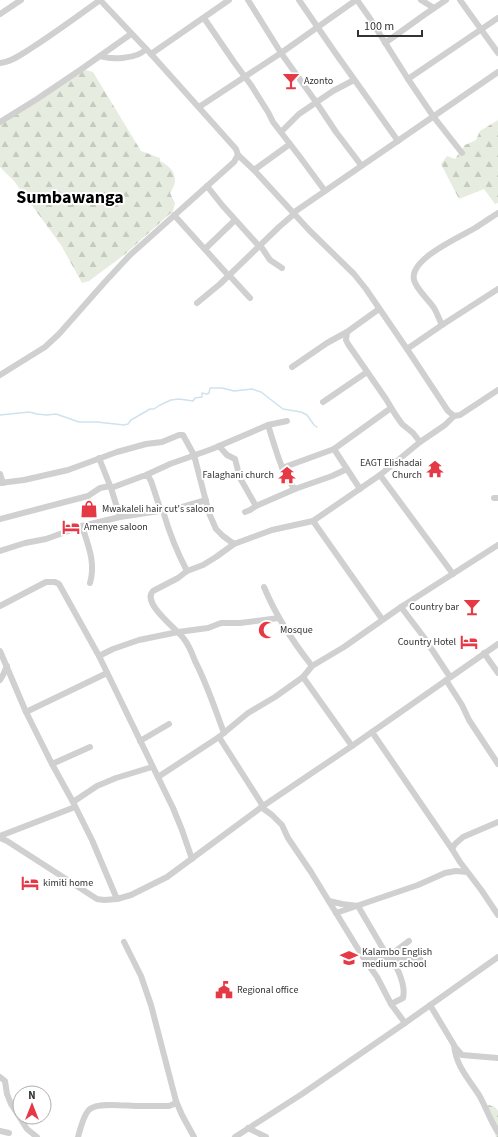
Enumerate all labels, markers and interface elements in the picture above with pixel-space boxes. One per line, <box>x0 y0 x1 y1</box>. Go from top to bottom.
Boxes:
scale bar <box>358 12 422 38</box>
text: 100 m <box>364 18 394 35</box>
bar icon: Azonto <box>281 71 301 91</box>
place label: Azonto <box>304 74 333 88</box>
district label: Sumbawanga <box>16 185 124 210</box>
place label: EAGT Elishadai Church <box>360 456 422 482</box>
temple icon: EAGT Elishadai Church <box>425 459 445 479</box>
temple icon: Falaghani church <box>277 465 297 485</box>
place label: Falaghani church <box>203 468 274 482</box>
shop icon: Mwakaleli hair cut's saloon <box>79 499 99 519</box>
place label: Mwakaleli hair cut's saloon <box>102 502 214 516</box>
hotel icon: Amenye saloon <box>61 517 81 537</box>
place label: Amenye saloon <box>84 520 148 534</box>
bar icon: Country bar <box>462 597 482 617</box>
place label: Country bar <box>409 600 460 614</box>
mosque icon: Mosque <box>257 620 277 640</box>
place label: Mosque <box>280 623 313 637</box>
hotel icon: Country Hotel <box>459 632 479 652</box>
place label: Country Hotel <box>398 635 456 649</box>
hotel icon: kimiti home <box>20 873 40 893</box>
place label: kimiti home <box>43 876 93 890</box>
place label: Kalambo English medium school <box>362 945 432 971</box>
school or university icon: Kalambo English medium school <box>339 948 359 968</box>
public building icon: Regional office <box>214 980 234 1000</box>
place label: Regional office <box>237 983 298 997</box>
north arrow <box>12 1085 52 1125</box>
text: N <box>28 1088 36 1103</box>

